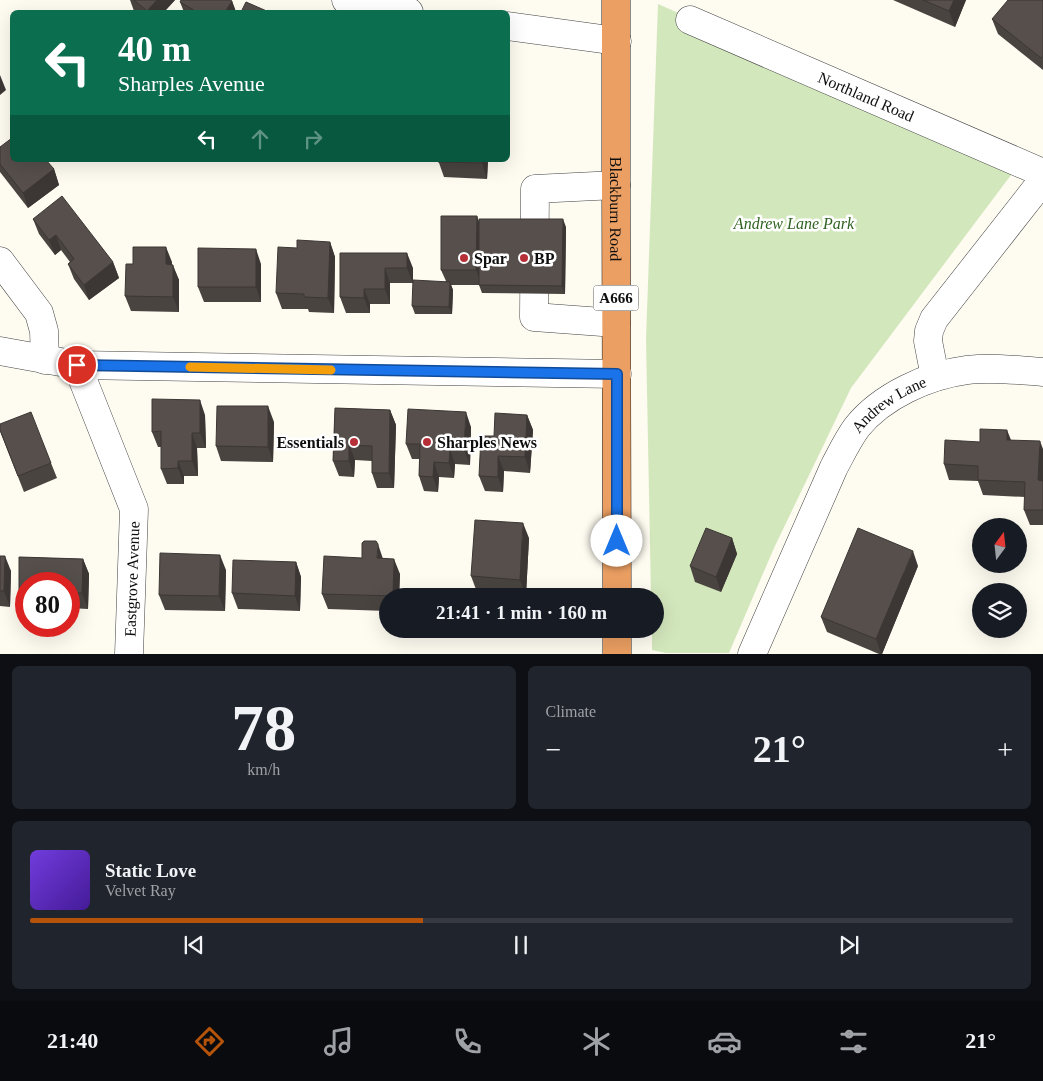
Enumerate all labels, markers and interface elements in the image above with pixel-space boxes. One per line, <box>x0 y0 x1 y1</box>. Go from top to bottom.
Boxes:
icon: left <box>35 30 100 95</box>
text: 40 m <box>118 30 191 69</box>
street label: Northland Road <box>816 68 917 125</box>
text: Sharples Avenue <box>118 71 265 96</box>
icon: left <box>193 125 221 153</box>
icon: ahead <box>246 125 274 153</box>
icon: right <box>299 125 327 153</box>
street label: Blackburn Road <box>608 157 625 261</box>
park label: Andrew Lane Park <box>733 215 855 232</box>
place label: Spar <box>474 250 507 268</box>
place label: BP <box>534 250 555 267</box>
marker: Spar <box>458 252 470 264</box>
marker: BP <box>518 252 530 264</box>
road number: A666 <box>594 286 638 310</box>
pin <box>56 344 98 386</box>
icon: arrive <box>63 351 91 379</box>
street label: Andrew Lane <box>848 373 928 436</box>
place label: Essentials <box>276 434 344 451</box>
place label: Sharples News <box>437 434 537 452</box>
marker: Essentials <box>348 436 360 448</box>
marker: Sharples News <box>421 436 433 448</box>
position arrow <box>590 514 642 566</box>
north arrow <box>972 518 1028 572</box>
map controls <box>972 518 1027 638</box>
street label: Eastgrove Avenue <box>121 521 144 637</box>
speed limit sign: 80 <box>15 572 80 637</box>
button: layers <box>972 583 1027 638</box>
text: 21:41 · 1 min · 160 m <box>436 602 607 623</box>
text: 78 <box>231 692 296 764</box>
text: Climate <box>546 703 596 720</box>
text: 21° <box>753 728 806 770</box>
text: − <box>546 734 561 765</box>
text: + <box>997 734 1013 765</box>
text: km/h <box>247 761 280 778</box>
text: Static Love <box>105 860 196 881</box>
text: Velvet Ray <box>105 882 176 899</box>
icon: previous <box>180 931 208 959</box>
icon: pause <box>507 931 535 959</box>
icon: next <box>835 931 863 959</box>
icon: directions <box>192 1024 227 1059</box>
icon: music <box>321 1024 356 1059</box>
icon: phone <box>450 1024 485 1059</box>
icon: climate <box>579 1024 614 1059</box>
icon: car <box>707 1024 742 1059</box>
icon: filters <box>836 1024 871 1059</box>
text: 21:40 <box>47 1028 98 1053</box>
text: 21° <box>965 1028 996 1053</box>

